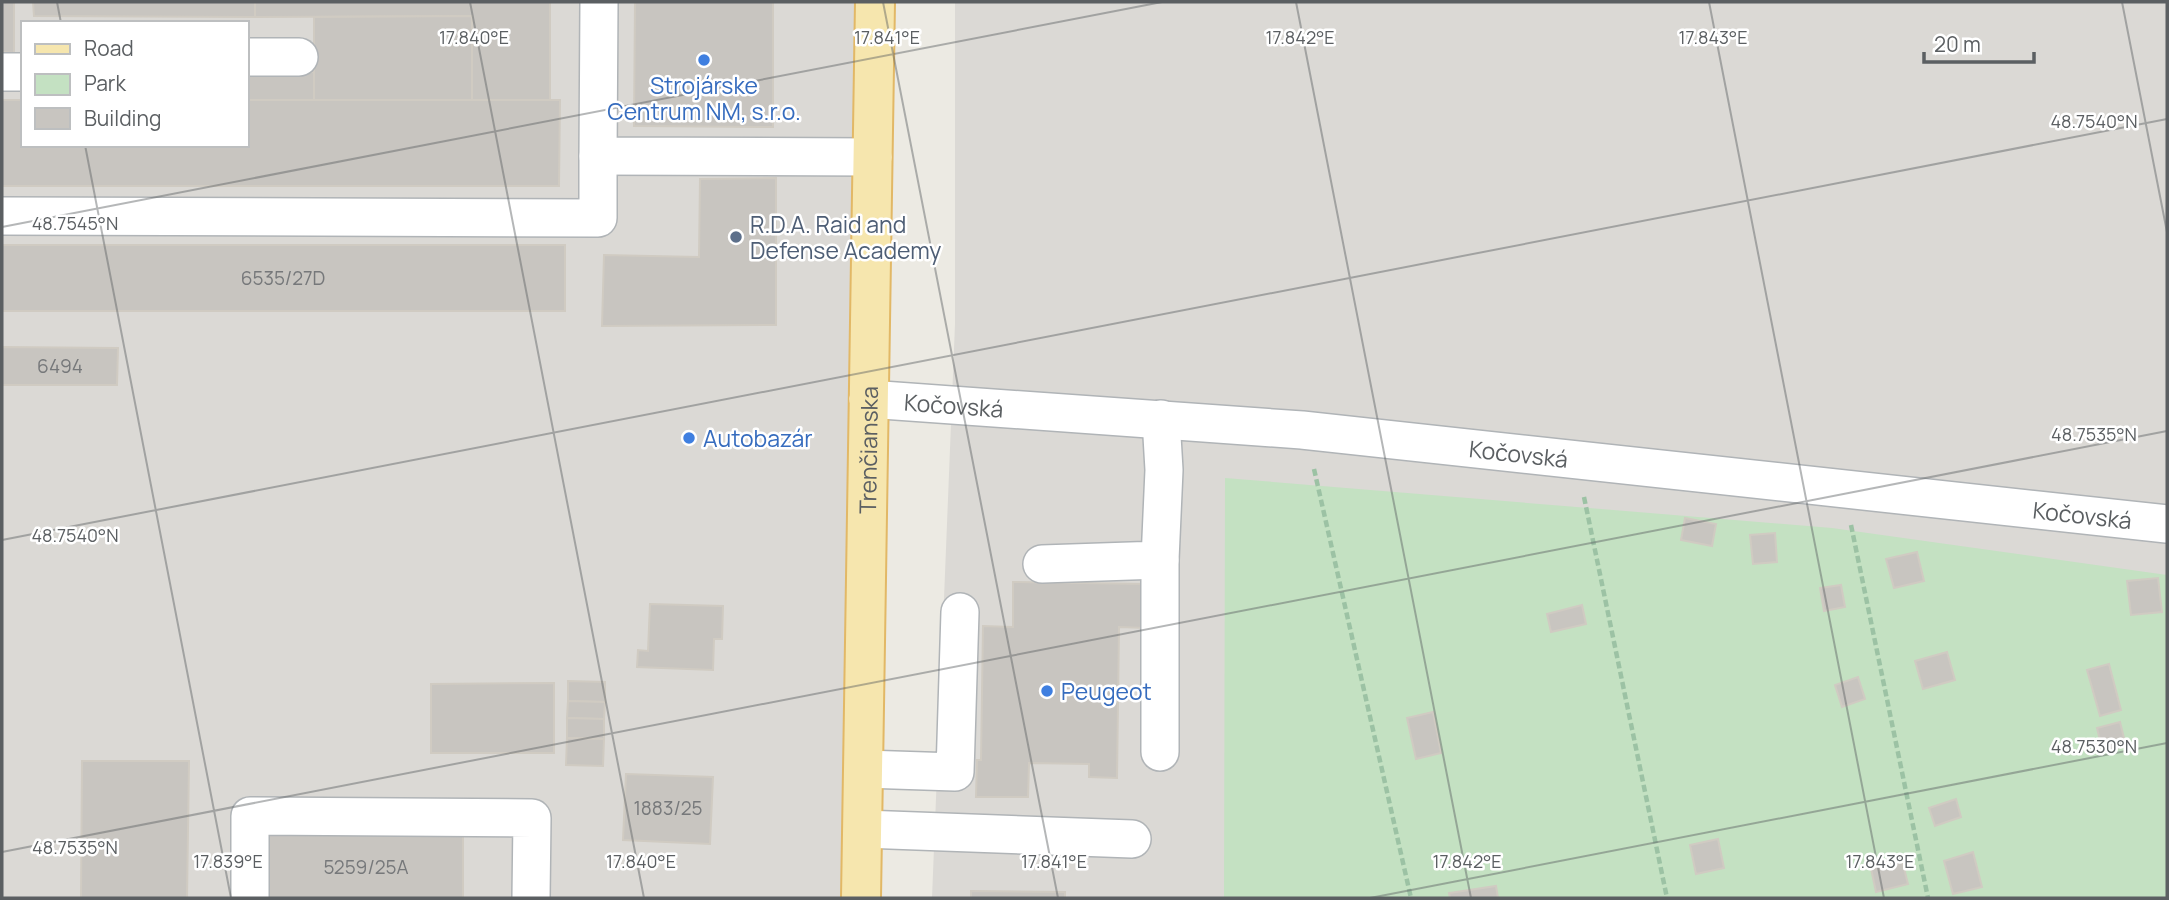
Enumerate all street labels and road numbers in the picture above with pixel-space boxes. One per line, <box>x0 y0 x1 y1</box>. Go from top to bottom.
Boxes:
street label: Trenčianska <box>851 386 885 514</box>
street label: Kočovská <box>903 386 1004 425</box>
street label: Kočovská <box>1467 432 1570 475</box>
street label: Kočovská <box>2031 494 2133 536</box>

